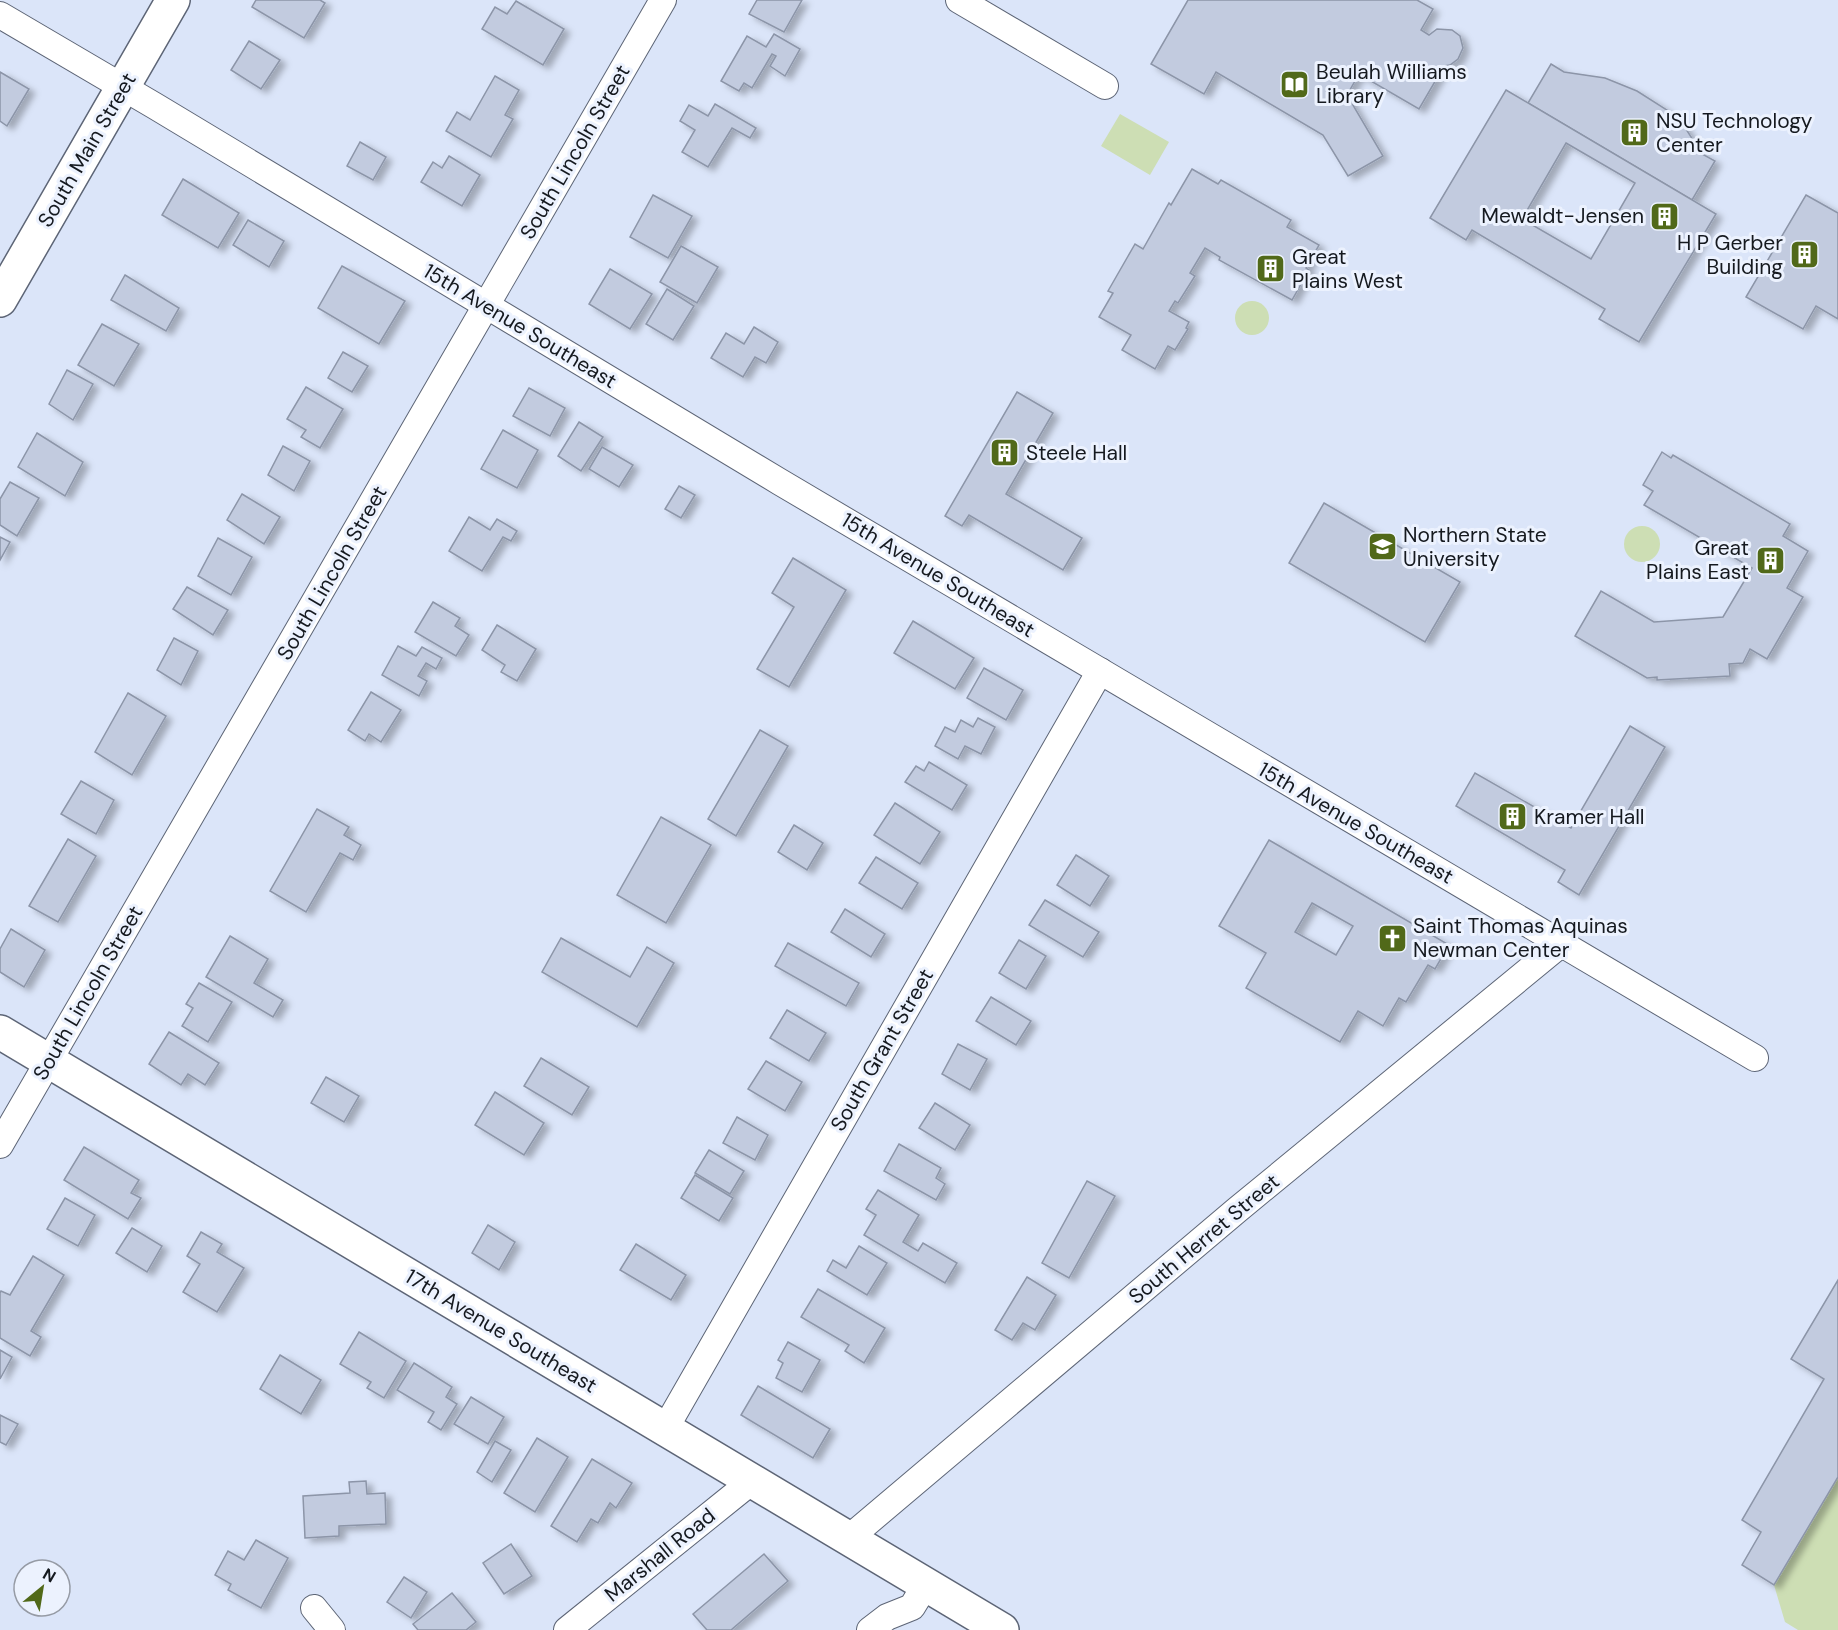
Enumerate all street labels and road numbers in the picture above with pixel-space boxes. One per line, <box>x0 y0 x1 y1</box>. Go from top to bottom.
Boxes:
street label: South Lincoln Street <box>514 60 636 244</box>
street label: South Main Street <box>31 68 143 232</box>
street label: 15th Avenue Southeast <box>418 257 622 395</box>
street label: South Lincoln Street <box>271 481 393 665</box>
street label: 15th Avenue Southeast <box>836 506 1040 644</box>
street label: 15th Avenue Southeast <box>1253 756 1459 890</box>
street label: South Lincoln Street <box>27 901 149 1085</box>
street label: South Grant Street <box>824 964 940 1136</box>
street label: South Herret Street <box>1123 1168 1285 1310</box>
street label: 17th Avenue Southeast <box>400 1263 602 1399</box>
street label: Marshall Road <box>599 1502 721 1608</box>

